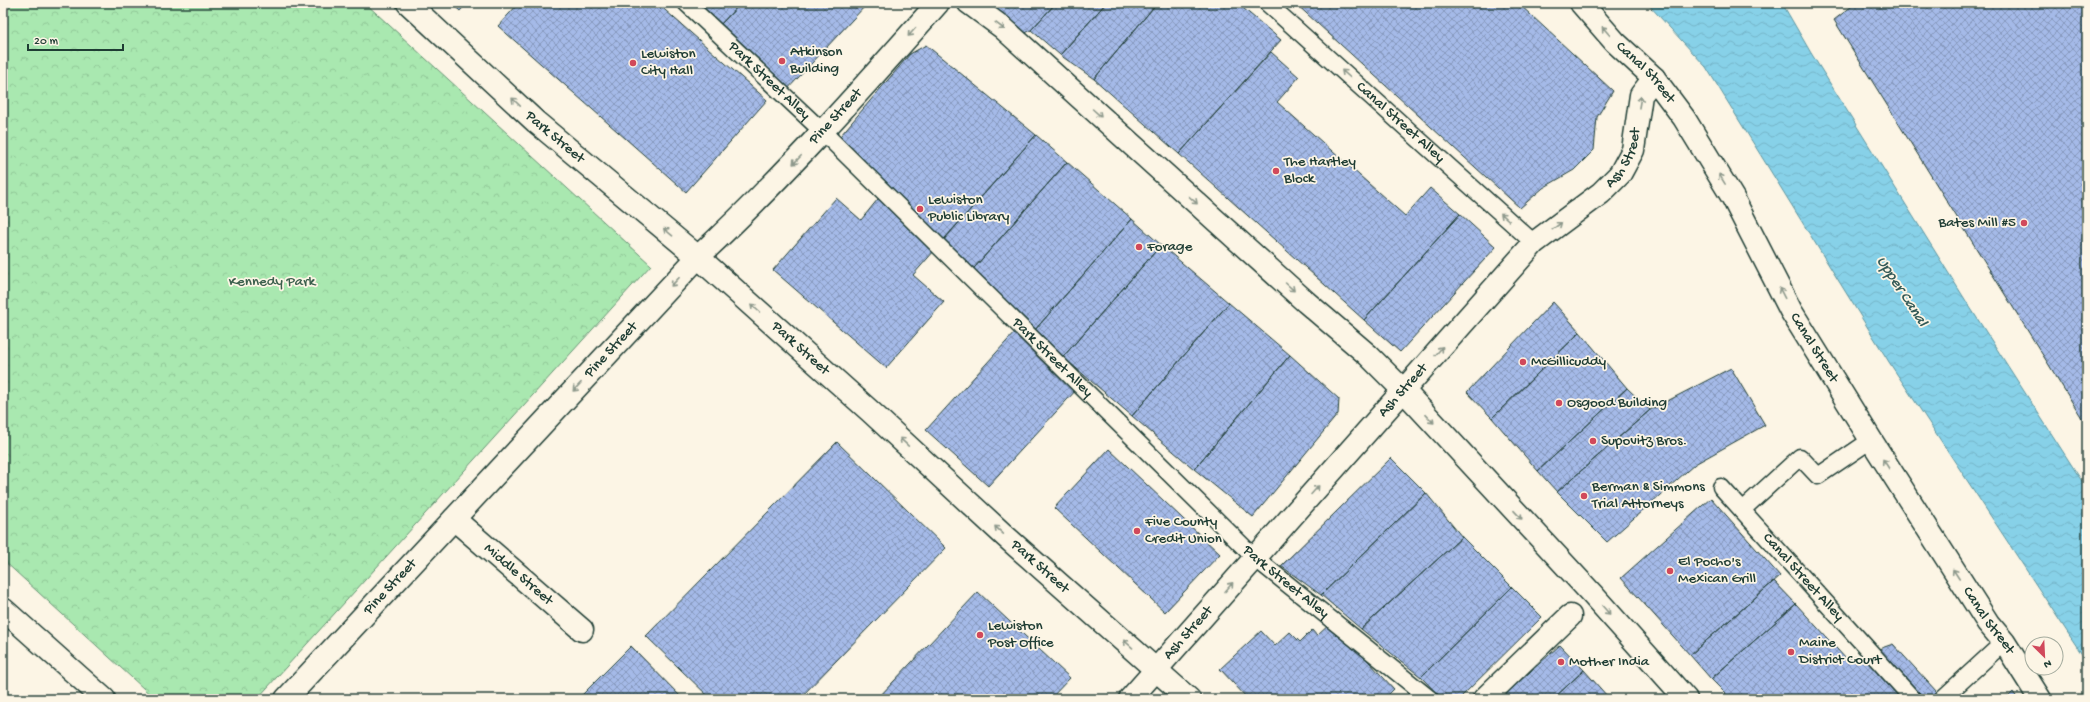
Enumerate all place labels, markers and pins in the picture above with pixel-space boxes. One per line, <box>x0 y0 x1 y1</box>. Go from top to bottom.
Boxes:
place label: Atkinson Building <box>789 43 842 78</box>
place label: Lewiston City Hall <box>641 45 696 80</box>
marker: Atkinson Building <box>777 56 787 66</box>
marker: Lewiston City Hall <box>628 58 638 68</box>
place label: The Hartley Block <box>1283 153 1356 188</box>
marker: The Hartley Block <box>1271 166 1281 176</box>
place label: Lewiston Public Library <box>927 191 1010 226</box>
marker: Lewiston Public Library <box>915 204 925 214</box>
place label: Bates Mill #5 <box>1938 214 2016 232</box>
marker: Bates Mill #5 <box>2019 218 2029 228</box>
place label: Forage <box>1146 238 1193 256</box>
marker: Forage <box>1134 242 1144 252</box>
place label: McGillicuddy <box>1531 353 1607 371</box>
marker: McGillicuddy <box>1518 357 1528 367</box>
place label: Osgood Building <box>1567 394 1667 412</box>
marker: Osgood Building <box>1554 398 1564 408</box>
place label: Supovitz Bros. <box>1601 432 1687 450</box>
marker: Supovitz Bros. <box>1588 436 1598 446</box>
place label: Berman & Simmons Trial Attorneys <box>1591 478 1705 513</box>
marker: Berman & Simmons Trial Attorneys <box>1579 491 1589 501</box>
place label: Five County Credit Union <box>1144 513 1222 548</box>
marker: Five County Credit Union <box>1132 526 1142 536</box>
place label: El Pocho's Mexican Grill <box>1678 553 1756 588</box>
marker: El Pocho's Mexican Grill <box>1665 566 1675 576</box>
place label: Lewiston Post Office <box>987 617 1054 652</box>
marker: Lewiston Post Office <box>975 630 985 640</box>
place label: Maine District Court <box>1798 634 1883 669</box>
marker: Maine District Court <box>1786 647 1796 657</box>
place label: Mother India <box>1569 653 1650 671</box>
marker: Mother India <box>1556 657 1566 667</box>

